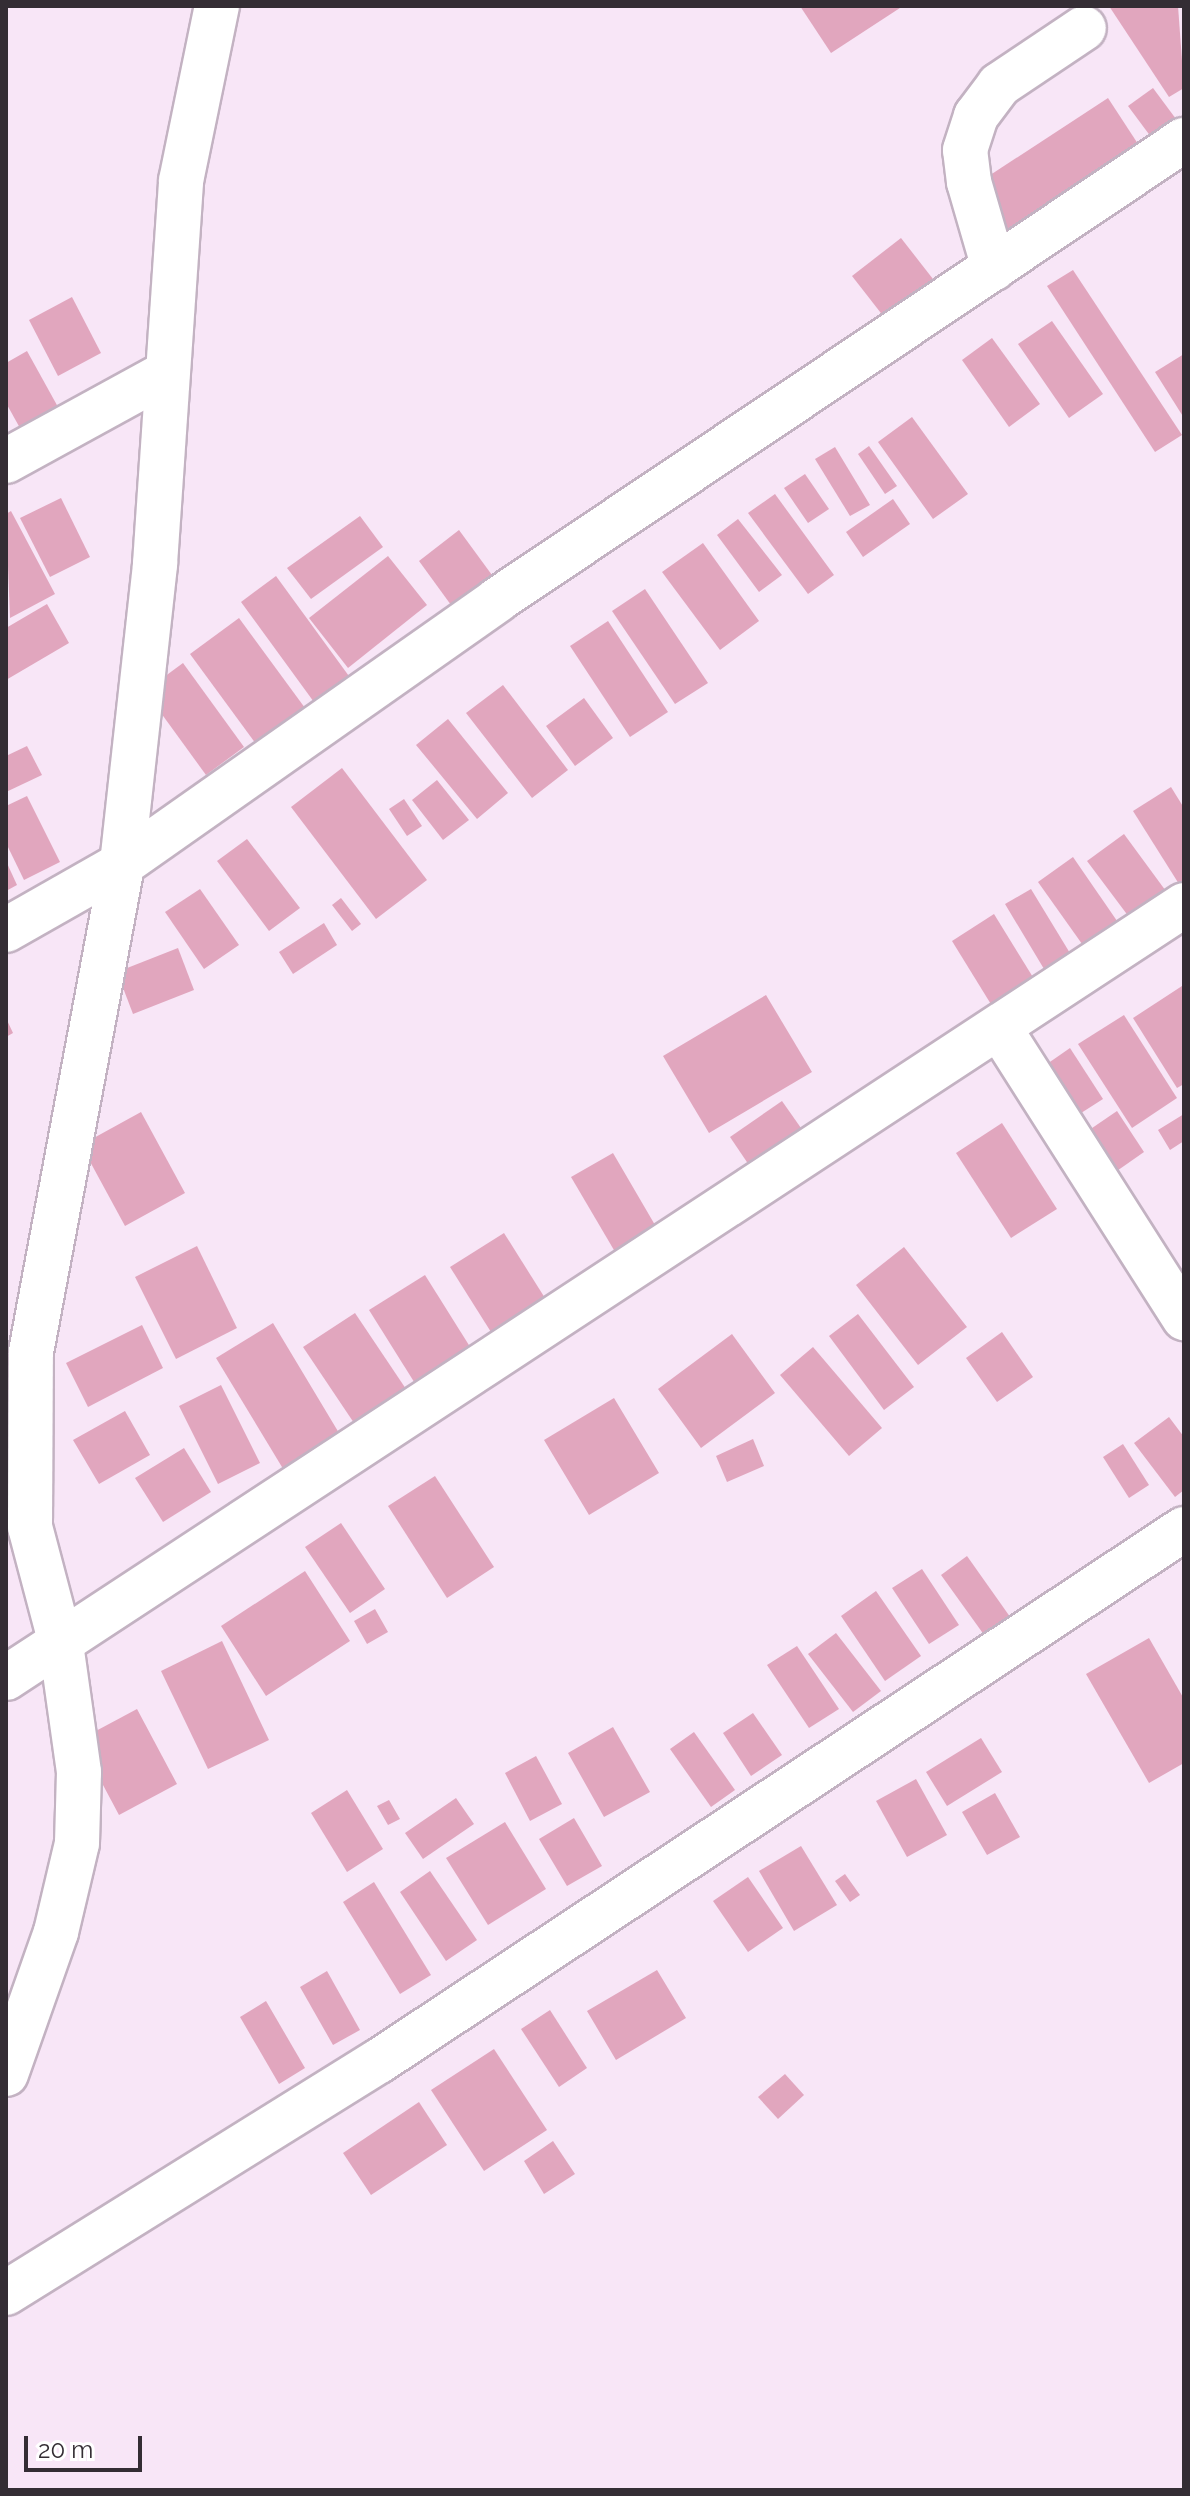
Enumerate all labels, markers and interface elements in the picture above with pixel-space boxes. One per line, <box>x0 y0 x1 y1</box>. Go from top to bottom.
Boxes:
scale bar <box>28 2420 146 2470</box>
text: 20 m <box>38 2435 93 2464</box>

